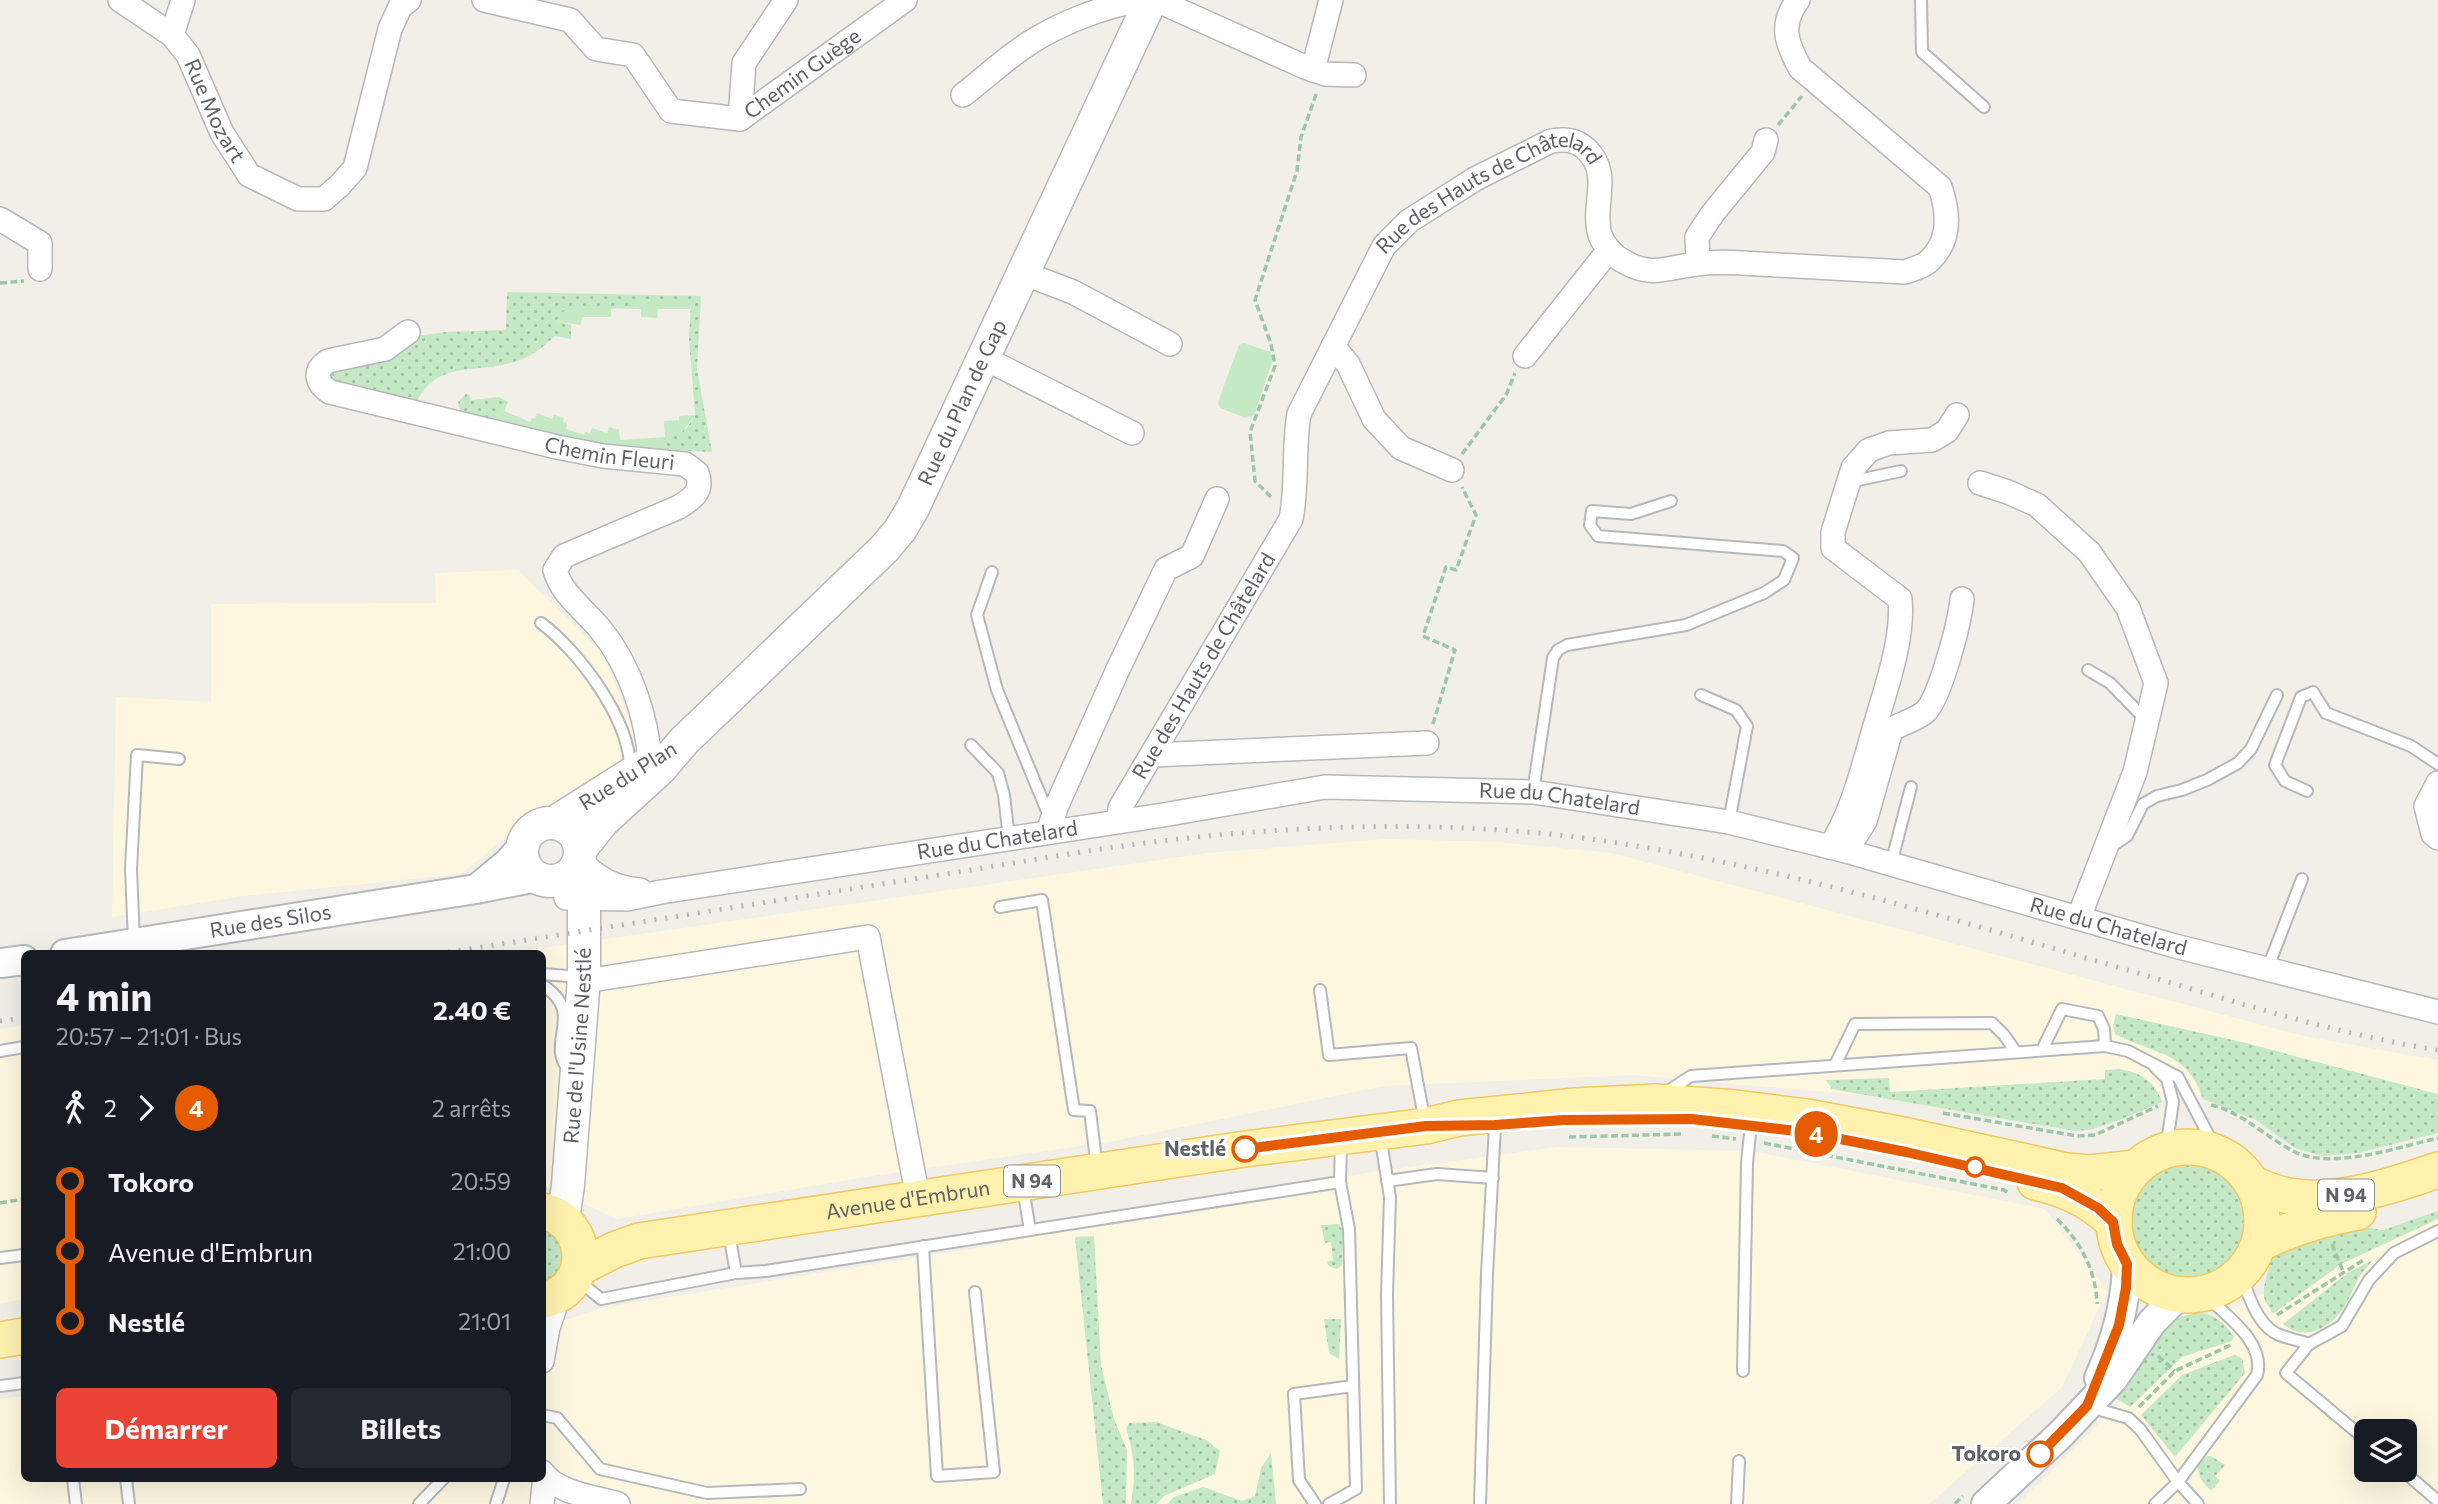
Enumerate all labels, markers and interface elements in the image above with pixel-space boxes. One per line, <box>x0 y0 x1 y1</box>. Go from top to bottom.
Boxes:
street label: Chemin Guège <box>738 22 865 123</box>
street label: Rue Mozart <box>180 55 251 166</box>
street label: Rue des Hauts de Châtelard <box>1370 126 1608 258</box>
street label: Rue du Plan de Gap <box>911 315 1011 489</box>
street label: Chemin Fleuri <box>542 430 676 474</box>
street label: Rue des Hauts de Châtelard <box>1126 547 1279 783</box>
street label: Rue du Plan <box>574 735 681 815</box>
street label: Rue du Chatelard <box>1479 777 1642 819</box>
street label: Rue du Chatelard <box>915 814 1079 864</box>
street label: Rue du Chatelard <box>2027 891 2190 960</box>
street label: Rue des Silos <box>208 898 333 942</box>
street label: Rue de l'Usine Nestlé <box>557 948 595 1145</box>
text: 4 min <box>56 972 152 1019</box>
text: 2.40 € <box>433 994 511 1025</box>
text: 20:57 – 21:01 · Bus <box>56 1022 242 1050</box>
icon: walk <box>56 1089 94 1127</box>
icon: forward <box>127 1089 165 1127</box>
text: 4 <box>189 1093 204 1122</box>
text: 2 <box>104 1094 117 1122</box>
text: 2 arrêts <box>432 1094 511 1122</box>
line badge: 4 <box>1793 1111 1839 1157</box>
text: 4 <box>1809 1119 1823 1148</box>
place label: Nestlé <box>1164 1135 1226 1160</box>
marker: Nestlé <box>1232 1136 1258 1162</box>
unlabelled marker <box>1965 1157 1985 1177</box>
text: Tokoro <box>108 1166 194 1197</box>
road number: N 94 <box>1004 1166 1060 1196</box>
text: 20:59 <box>451 1167 511 1195</box>
street label: Avenue d'Embrun <box>824 1174 992 1223</box>
road number: N 94 <box>2318 1180 2374 1210</box>
text: Avenue d'Embrun <box>108 1236 313 1267</box>
text: 21:00 <box>453 1237 511 1265</box>
text: Nestlé <box>108 1306 185 1337</box>
text: 21:01 <box>458 1307 511 1335</box>
button: Démarrer <box>56 1388 277 1468</box>
button: Billets <box>291 1388 511 1468</box>
map controls <box>2354 1419 2417 1482</box>
button: layers <box>2354 1419 2417 1482</box>
place label: Tokoro <box>1951 1440 2021 1465</box>
marker: Tokoro <box>2027 1441 2053 1467</box>

